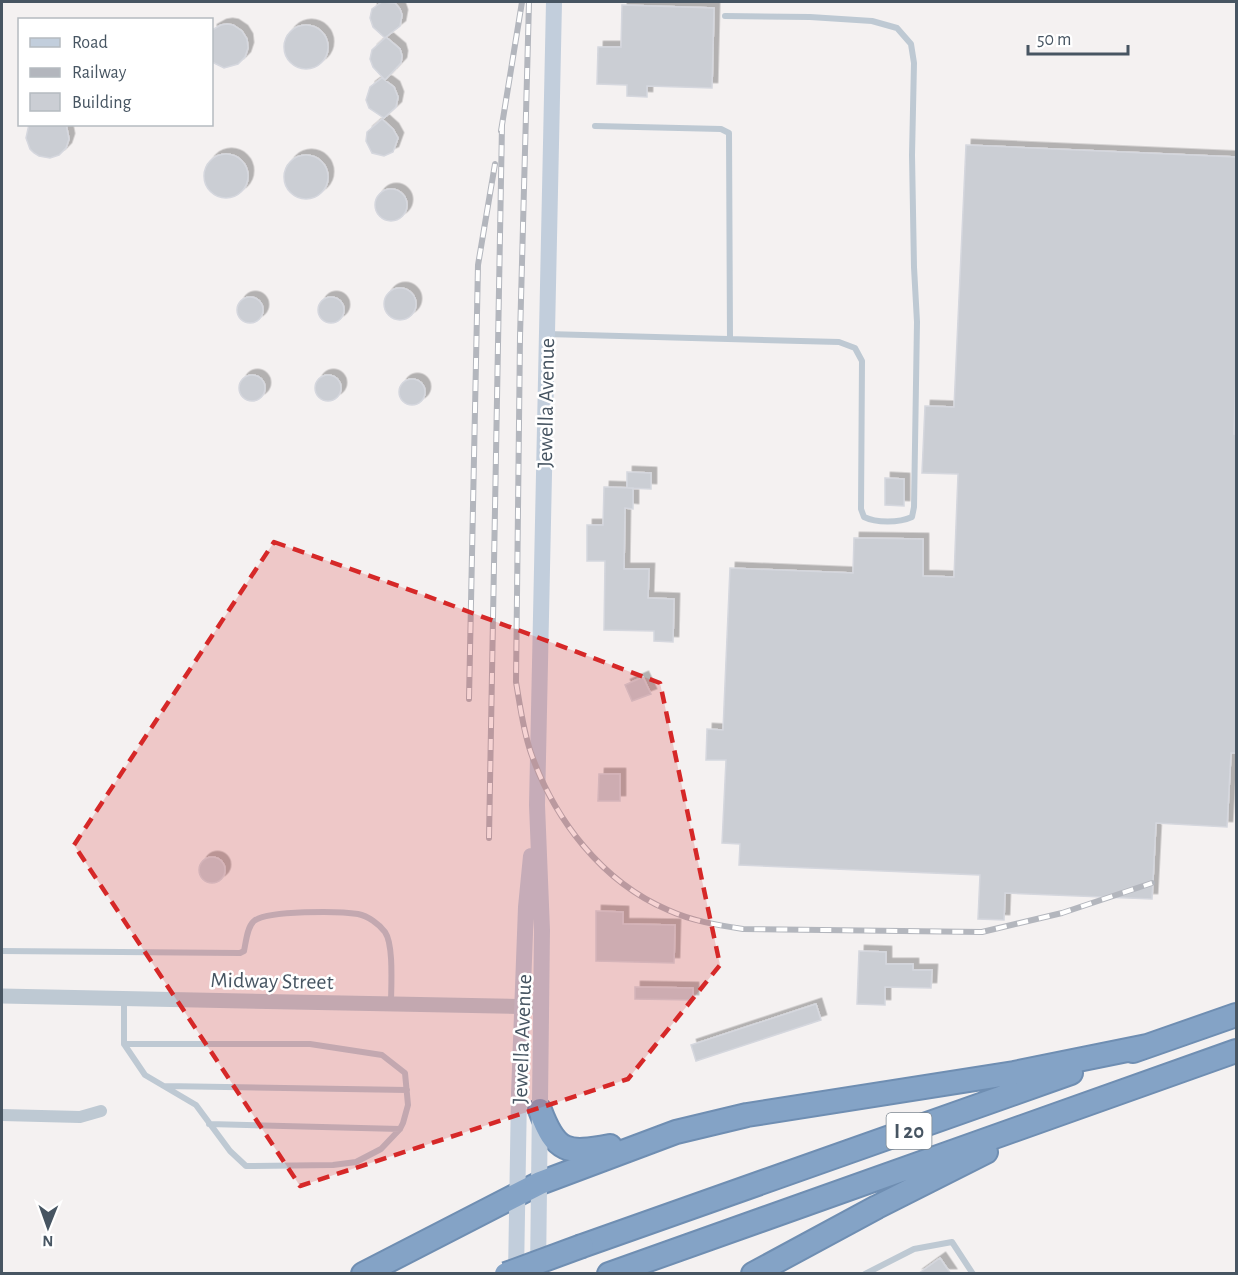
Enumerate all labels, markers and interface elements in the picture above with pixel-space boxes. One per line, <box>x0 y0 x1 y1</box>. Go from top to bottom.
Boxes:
legend <box>18 18 213 126</box>
scale bar <box>1028 18 1128 56</box>
text: 50 m <box>1037 31 1071 49</box>
text: Road <box>72 34 108 52</box>
text: Railway <box>72 64 127 82</box>
text: Building <box>72 94 132 112</box>
street label: Jewella Avenue <box>534 338 558 468</box>
street label: Midway Street <box>210 969 334 993</box>
street label: Jewella Avenue <box>509 974 535 1104</box>
road number: I 20 <box>886 1113 932 1149</box>
north arrow <box>18 1197 78 1257</box>
text: N <box>42 1233 53 1249</box>

